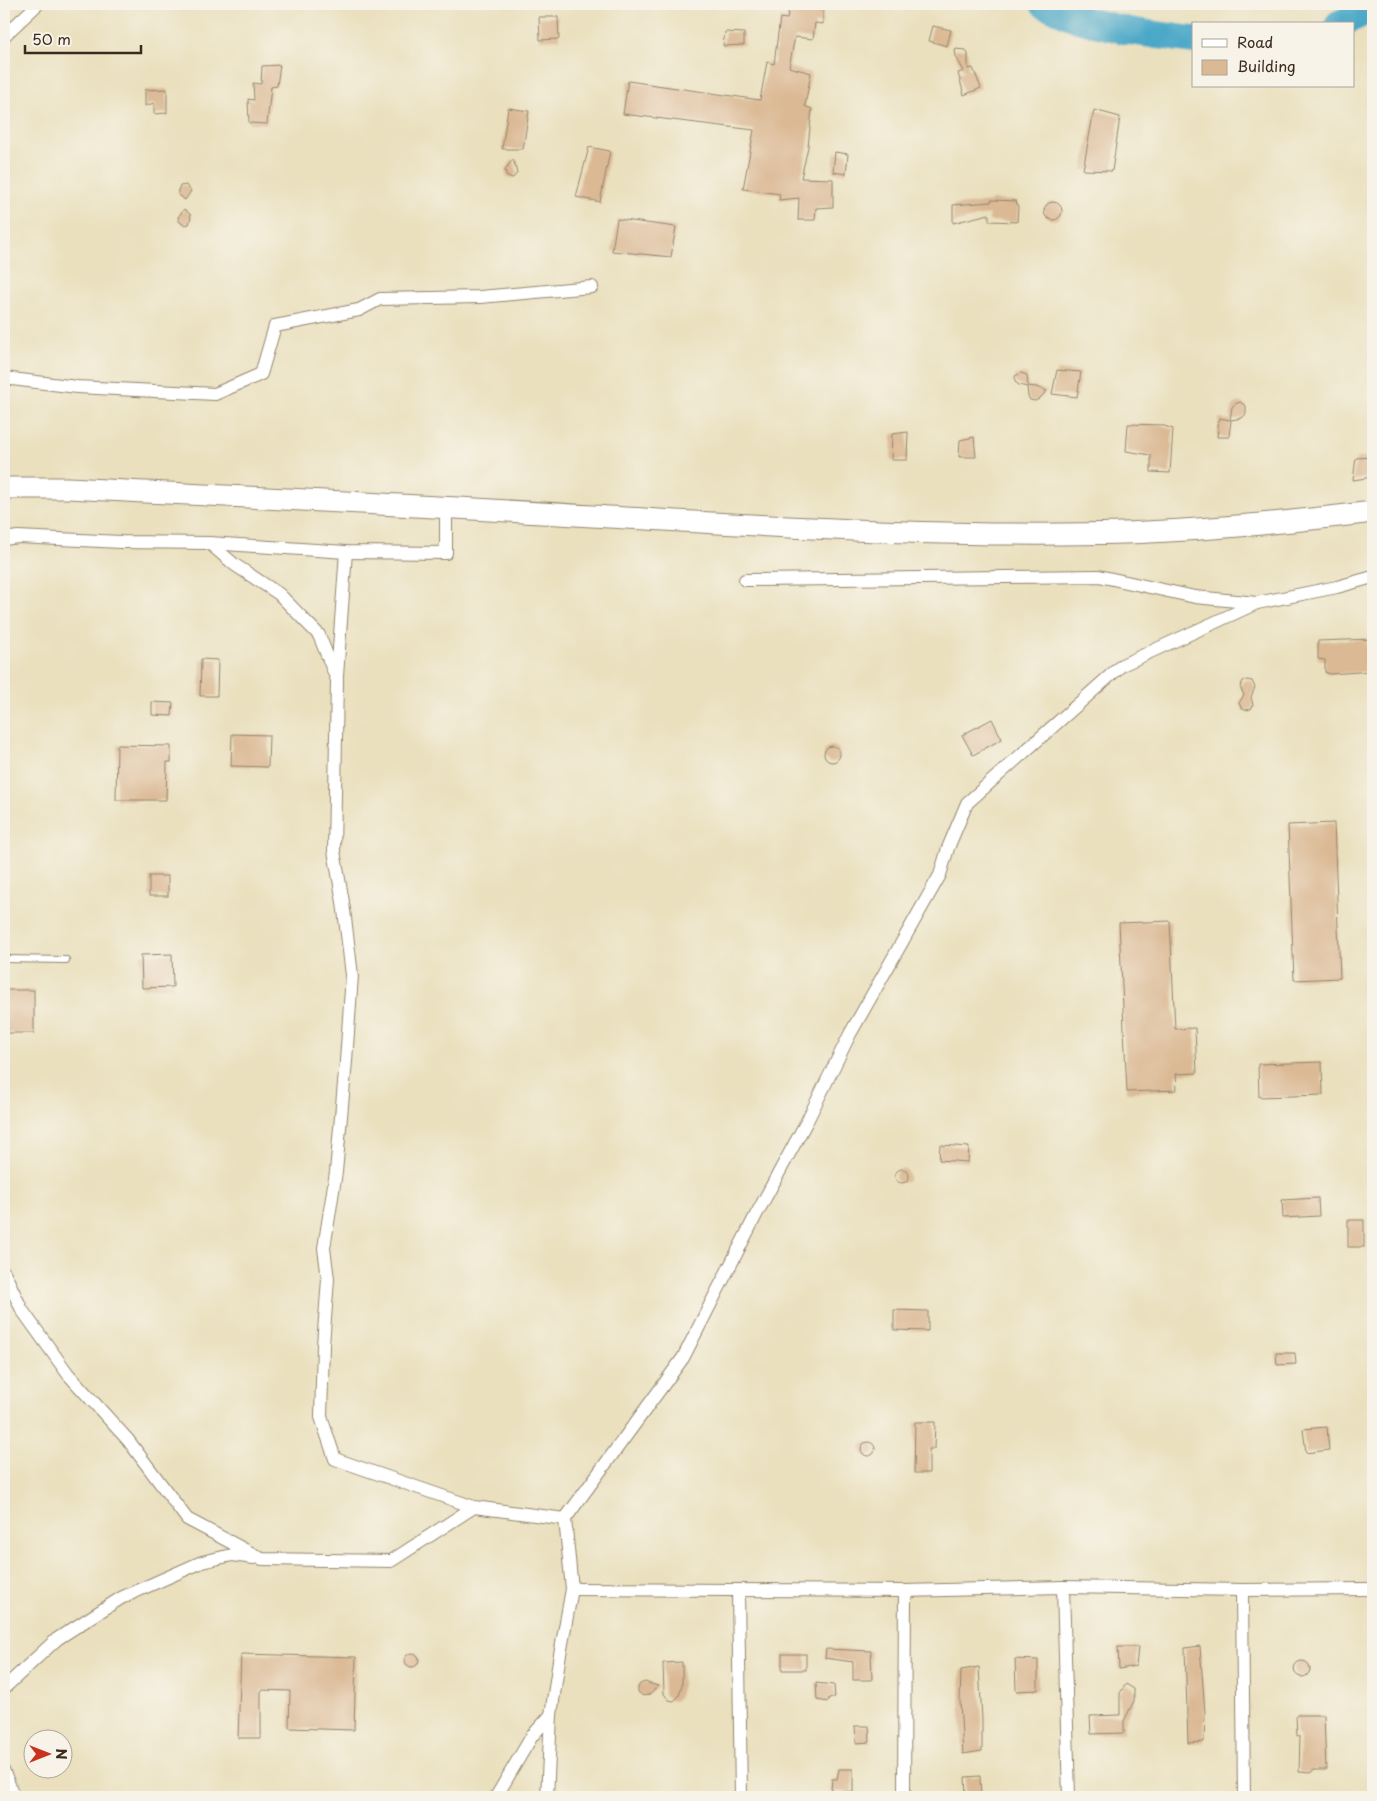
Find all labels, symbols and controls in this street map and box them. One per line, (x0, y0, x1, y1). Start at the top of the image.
scale bar (25, 22, 141, 54)
legend (1192, 22, 1354, 88)
text: 50 m (32, 27, 71, 50)
text: Road (1237, 30, 1273, 53)
text: Building (1237, 54, 1296, 77)
north arrow (22, 1728, 72, 1778)
text: N (51, 1748, 72, 1760)

